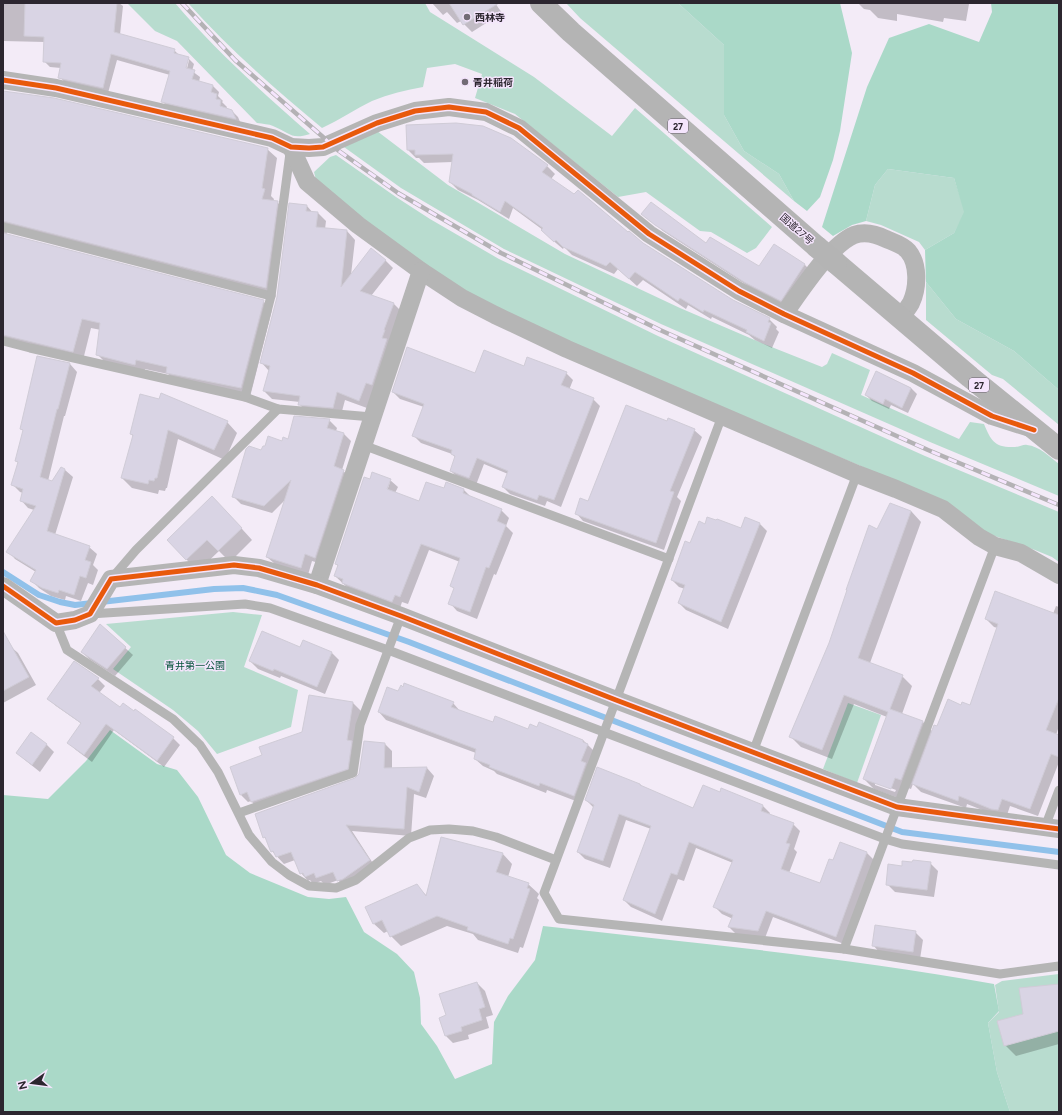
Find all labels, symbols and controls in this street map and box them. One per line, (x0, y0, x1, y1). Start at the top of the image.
place label: 西林寺 (475, 11, 505, 24)
marker: 西林寺 (462, 12, 472, 22)
place label: 青井稲荷 (473, 76, 513, 89)
marker: 青井稲荷 (460, 77, 470, 87)
road number: 27 (668, 119, 688, 133)
street label: 国道27号 (777, 211, 817, 247)
road number: 27 (969, 378, 989, 392)
park label: 青井第一公園 (165, 659, 225, 672)
north arrow (12, 1063, 52, 1103)
text: N (15, 1080, 30, 1091)

